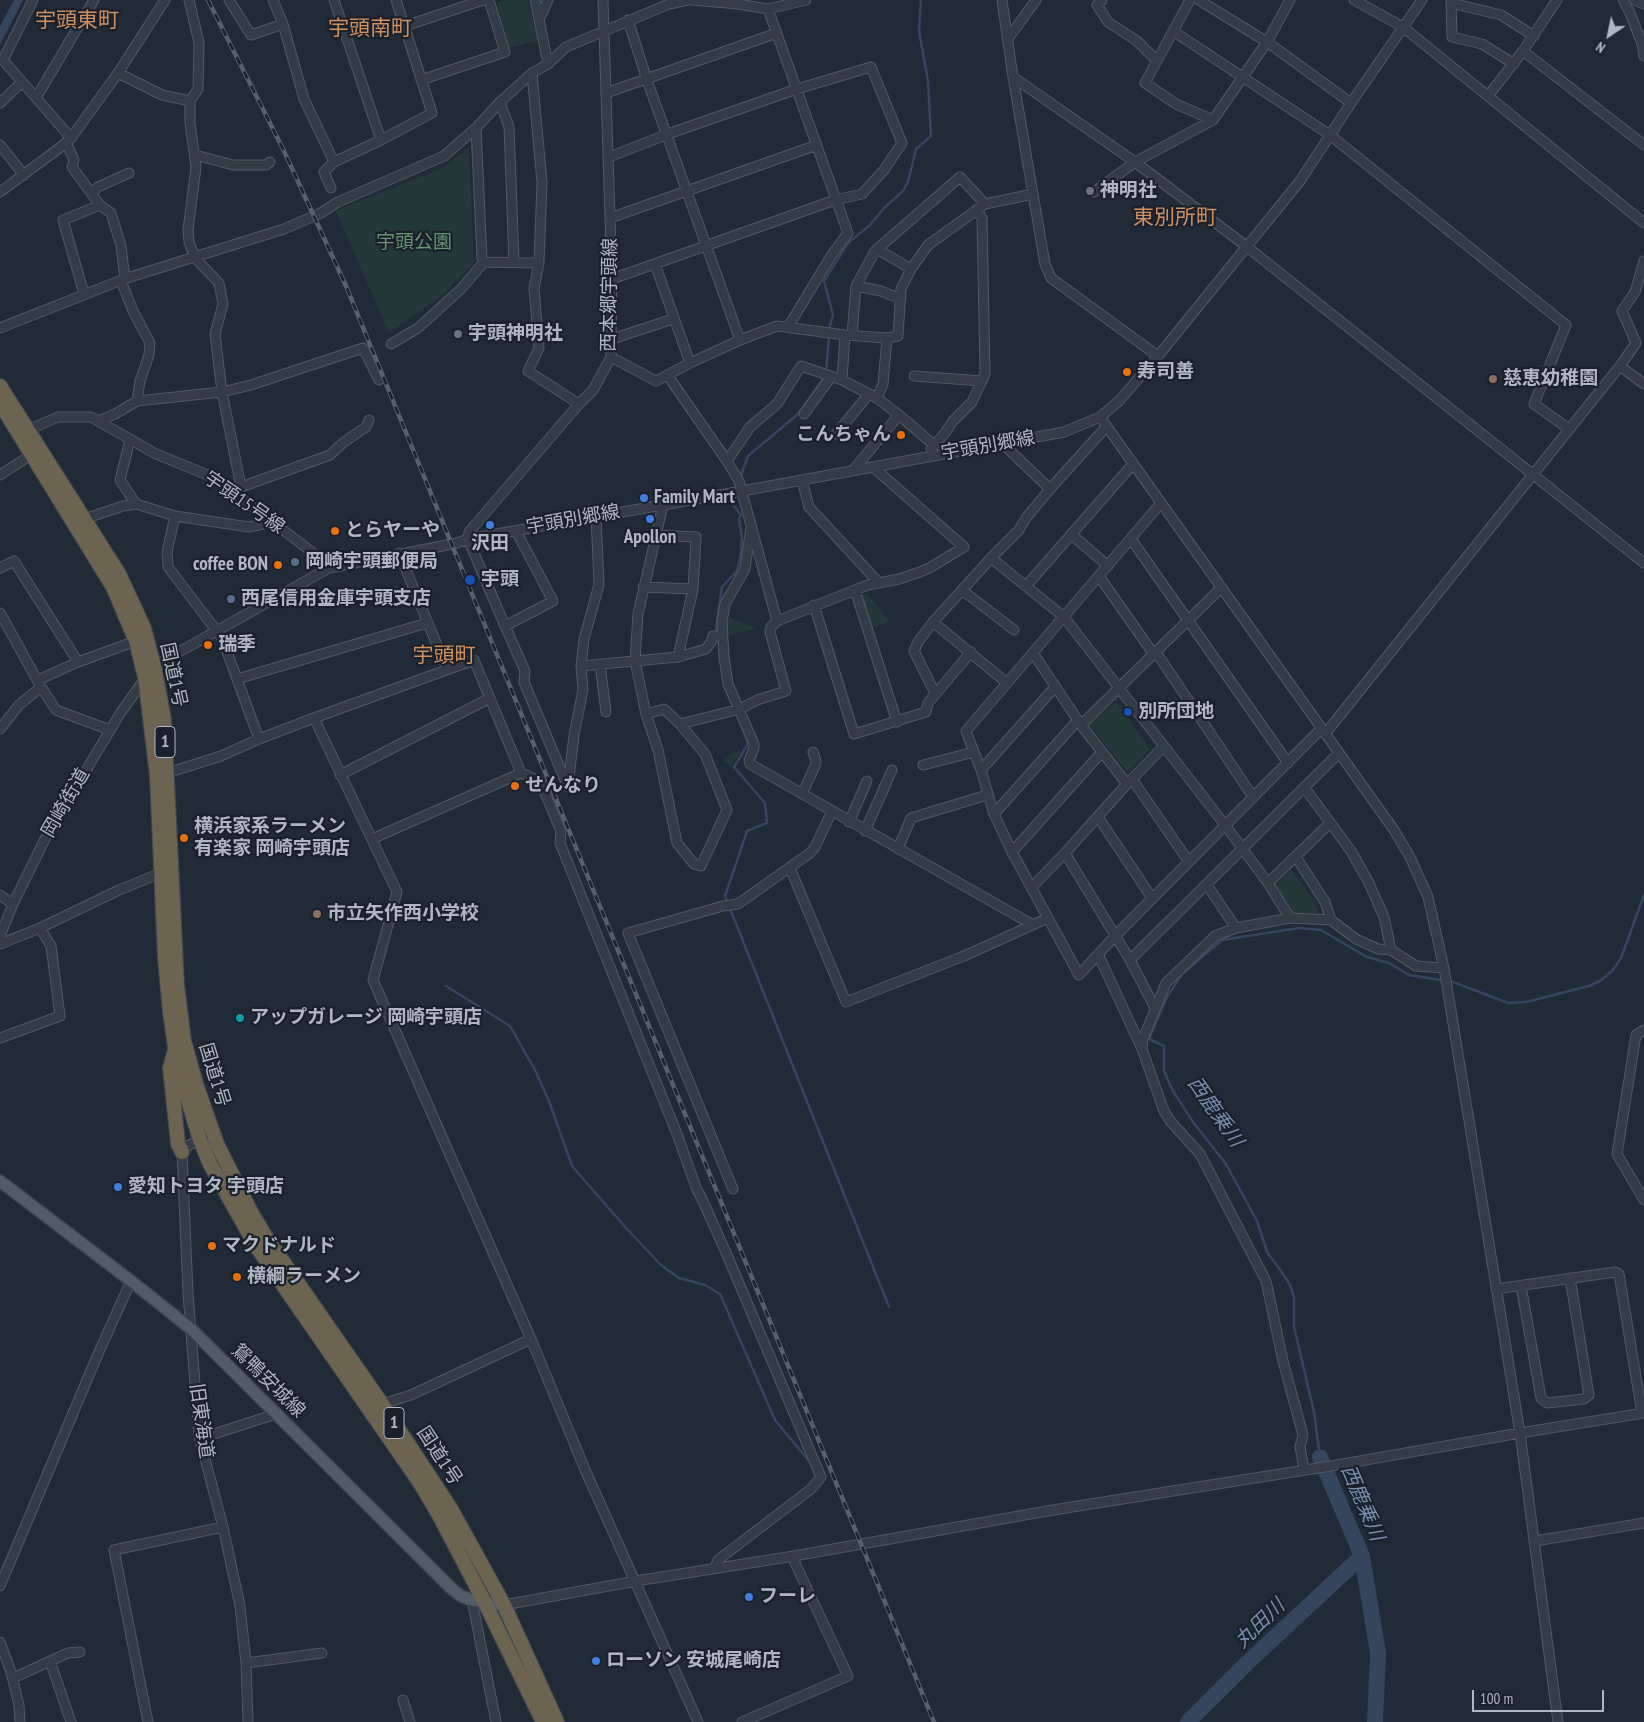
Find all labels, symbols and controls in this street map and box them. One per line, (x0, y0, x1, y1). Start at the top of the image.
district label: 宇頭東町 (35, 8, 119, 34)
north arrow (1584, 10, 1634, 60)
district label: 宇頭南町 (328, 16, 412, 42)
text: N (1592, 38, 1609, 57)
place label: 神明社 (1100, 180, 1157, 202)
marker: 神明社 (1084, 185, 1096, 197)
district label: 東別所町 (1133, 205, 1217, 231)
park label: 宇頭公園 (376, 232, 452, 254)
street label: 西本郷宇頭線 (598, 238, 622, 352)
place label: 宇頭神明社 (468, 323, 563, 345)
marker: 宇頭神明社 (452, 328, 464, 340)
place label: 寿司善 (1137, 361, 1194, 383)
marker: 寿司善 (1121, 366, 1133, 378)
place label: 慈恵幼稚園 (1503, 368, 1598, 390)
marker: 慈恵幼稚園 (1487, 373, 1499, 385)
place label: こんちゃん (796, 424, 891, 446)
street label: 宇頭別郷線 (939, 427, 1037, 465)
marker: こんちゃん (895, 429, 907, 441)
street label: 宇頭15号線 (199, 467, 289, 539)
place label: Family Mart (654, 487, 735, 509)
marker: Family Mart (638, 492, 650, 504)
street label: 宇頭別郷線 (524, 501, 622, 539)
marker: Apollon (644, 513, 656, 525)
marker: 沢田 (484, 519, 496, 531)
place label: とらヤーや (345, 520, 440, 542)
marker: とらヤーや (329, 525, 341, 537)
place label: Apollon (624, 527, 676, 549)
place label: 沢田 (471, 533, 509, 555)
place label: 岡崎宇頭郵便局 (305, 551, 438, 573)
place label: coffee BON (193, 554, 268, 576)
marker: 岡崎宇頭郵便局 (289, 556, 301, 568)
marker: coffee BON (272, 559, 284, 571)
place label: 宇頭 (481, 569, 519, 591)
marker: 宇頭 (463, 573, 477, 587)
place label: 西尾信用金庫宇頭支店 (241, 588, 431, 610)
marker: 西尾信用金庫宇頭支店 (225, 593, 237, 605)
place label: 瑞季 (218, 634, 256, 656)
marker: 瑞季 (202, 639, 214, 651)
street label: 国道1号 (155, 641, 191, 709)
district label: 宇頭町 (413, 643, 475, 669)
place label: 別所団地 (1138, 701, 1214, 723)
marker: 別所団地 (1122, 706, 1134, 718)
road number: 1 (155, 726, 175, 758)
street label: 岡崎街道 (37, 764, 95, 842)
place label: せんなり (525, 775, 601, 797)
marker: せんなり (509, 780, 521, 792)
place label: 横浜家系ラーメン 有楽家 岡崎宇頭店 (194, 816, 350, 860)
marker: 横浜家系ラーメン 有楽家 岡崎宇頭店 (178, 832, 190, 844)
place label: 市立矢作西小学校 (327, 903, 479, 925)
marker: 市立矢作西小学校 (311, 908, 323, 920)
place label: アップガレージ 岡崎宇頭店 (250, 1007, 482, 1029)
marker: アップガレージ 岡崎宇頭店 (234, 1012, 246, 1024)
street label: 国道1号 (194, 1040, 234, 1110)
water label: 西鹿乗川 (1182, 1072, 1248, 1152)
place label: 愛知トヨタ 宇頭店 (128, 1176, 284, 1198)
marker: 愛知トヨタ 宇頭店 (112, 1181, 124, 1193)
place label: マクドナルド (222, 1235, 336, 1257)
marker: マクドナルド (206, 1240, 218, 1252)
place label: 横綱ラーメン (247, 1266, 361, 1288)
marker: 横綱ラーメン (231, 1271, 243, 1283)
street label: 鴛鴨安城線 (226, 1339, 310, 1423)
street label: 旧東海道 (184, 1382, 218, 1460)
road number: 1 (384, 1408, 404, 1439)
street label: 国道1号 (412, 1422, 466, 1490)
water label: 西鹿乗川 (1335, 1461, 1389, 1545)
place label: フーレ (759, 1586, 816, 1608)
marker: フーレ (743, 1591, 755, 1603)
water label: 丸田川 (1230, 1595, 1290, 1653)
place label: ローソン 安城尾崎店 (606, 1650, 781, 1672)
marker: ローソン 安城尾崎店 (590, 1655, 602, 1667)
scale bar (1474, 1680, 1606, 1712)
text: 100 m (1480, 1689, 1513, 1708)

